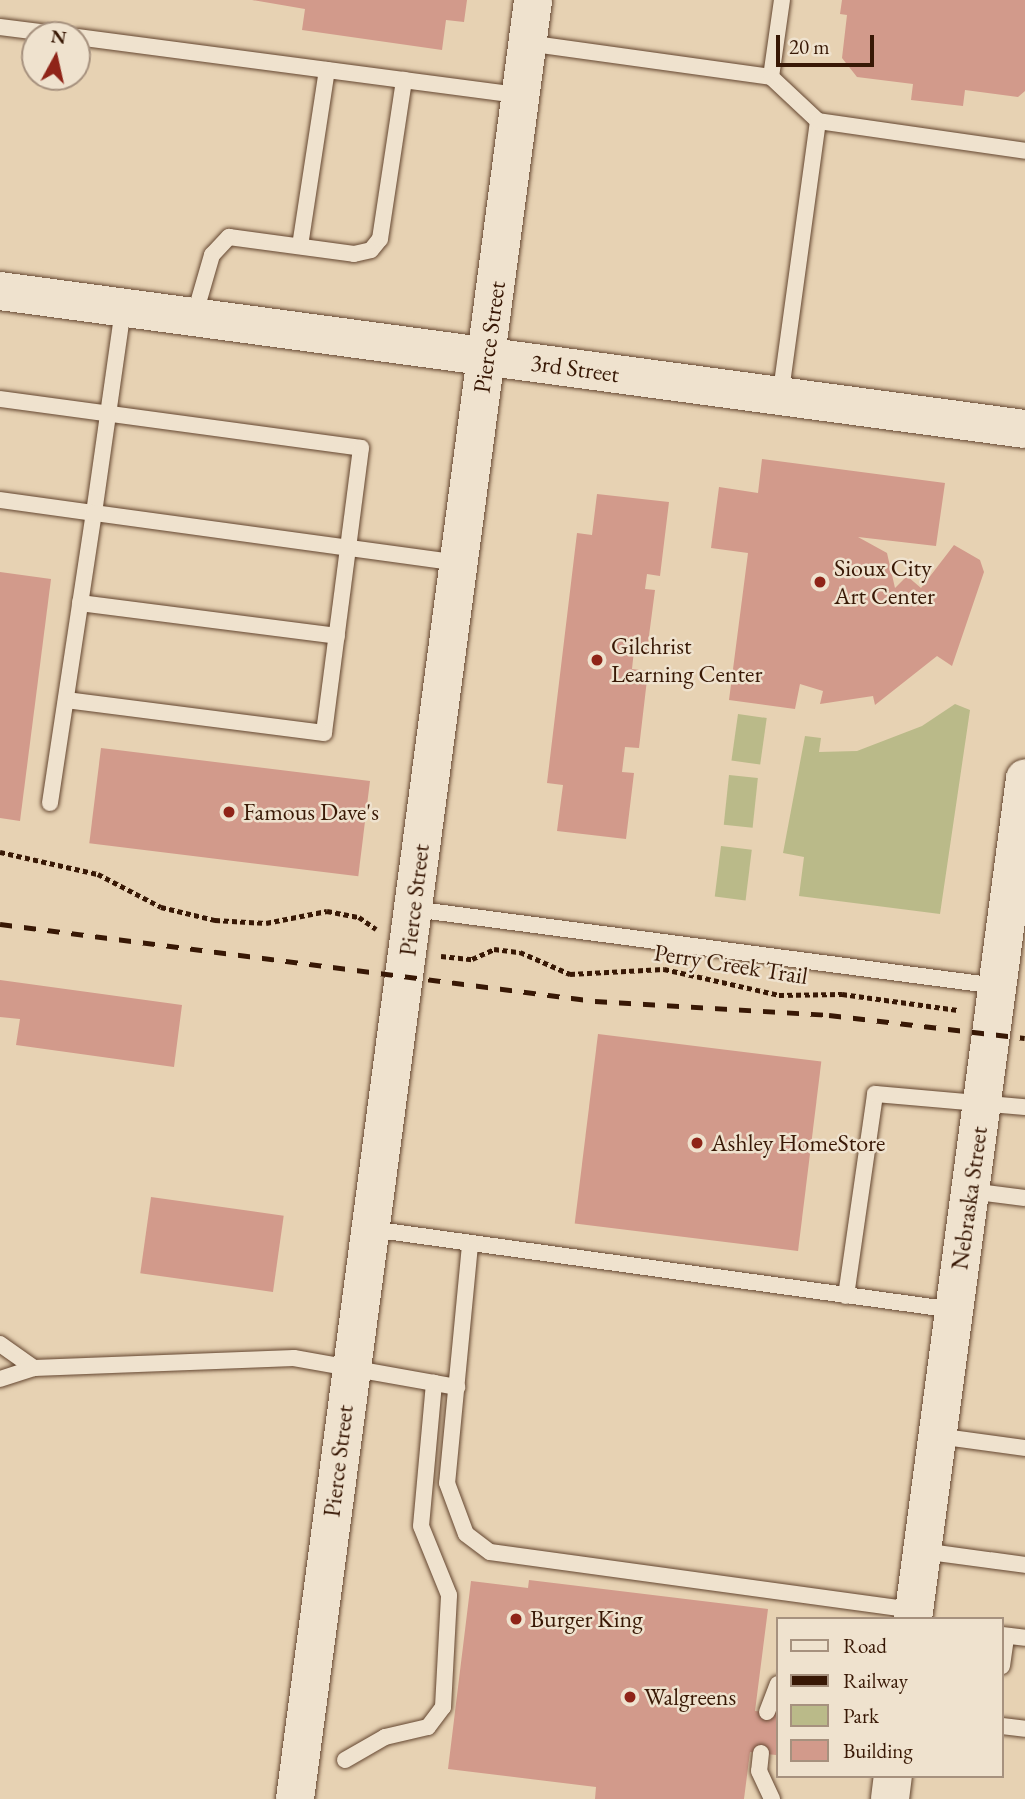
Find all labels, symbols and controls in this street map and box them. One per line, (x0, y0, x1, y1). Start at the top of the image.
north arrow (21, 21, 91, 91)
scale bar (780, 21, 878, 65)
text: N (49, 23, 68, 50)
text: 20 m (789, 33, 830, 60)
street label: Pierce Street (467, 279, 511, 395)
street label: 3rd Street (529, 348, 621, 388)
place label: Sioux City Art Center (834, 554, 935, 610)
marker: Sioux City Art Center (812, 574, 828, 590)
place label: Gilchrist Learning Center (611, 632, 762, 688)
marker: Gilchrist Learning Center (589, 652, 605, 668)
place label: Famous Dave's (243, 798, 379, 826)
marker: Famous Dave's (221, 804, 237, 820)
street label: Pierce Street (393, 842, 435, 958)
street label: Perry Creek Trail (652, 938, 810, 990)
street label: Nebraska Street (945, 1124, 993, 1272)
place label: Ashley HomeStore (711, 1129, 885, 1157)
marker: Ashley HomeStore (689, 1135, 705, 1151)
street label: Pierce Street (317, 1403, 359, 1519)
place label: Burger King (530, 1605, 643, 1633)
marker: Burger King (508, 1611, 524, 1627)
legend (776, 1617, 1004, 1778)
text: Road (843, 1632, 887, 1659)
text: Railway (843, 1667, 908, 1694)
place label: Walgreens (644, 1683, 736, 1711)
marker: Walgreens (622, 1689, 638, 1705)
text: Park (843, 1702, 879, 1729)
text: Building (843, 1737, 913, 1764)

